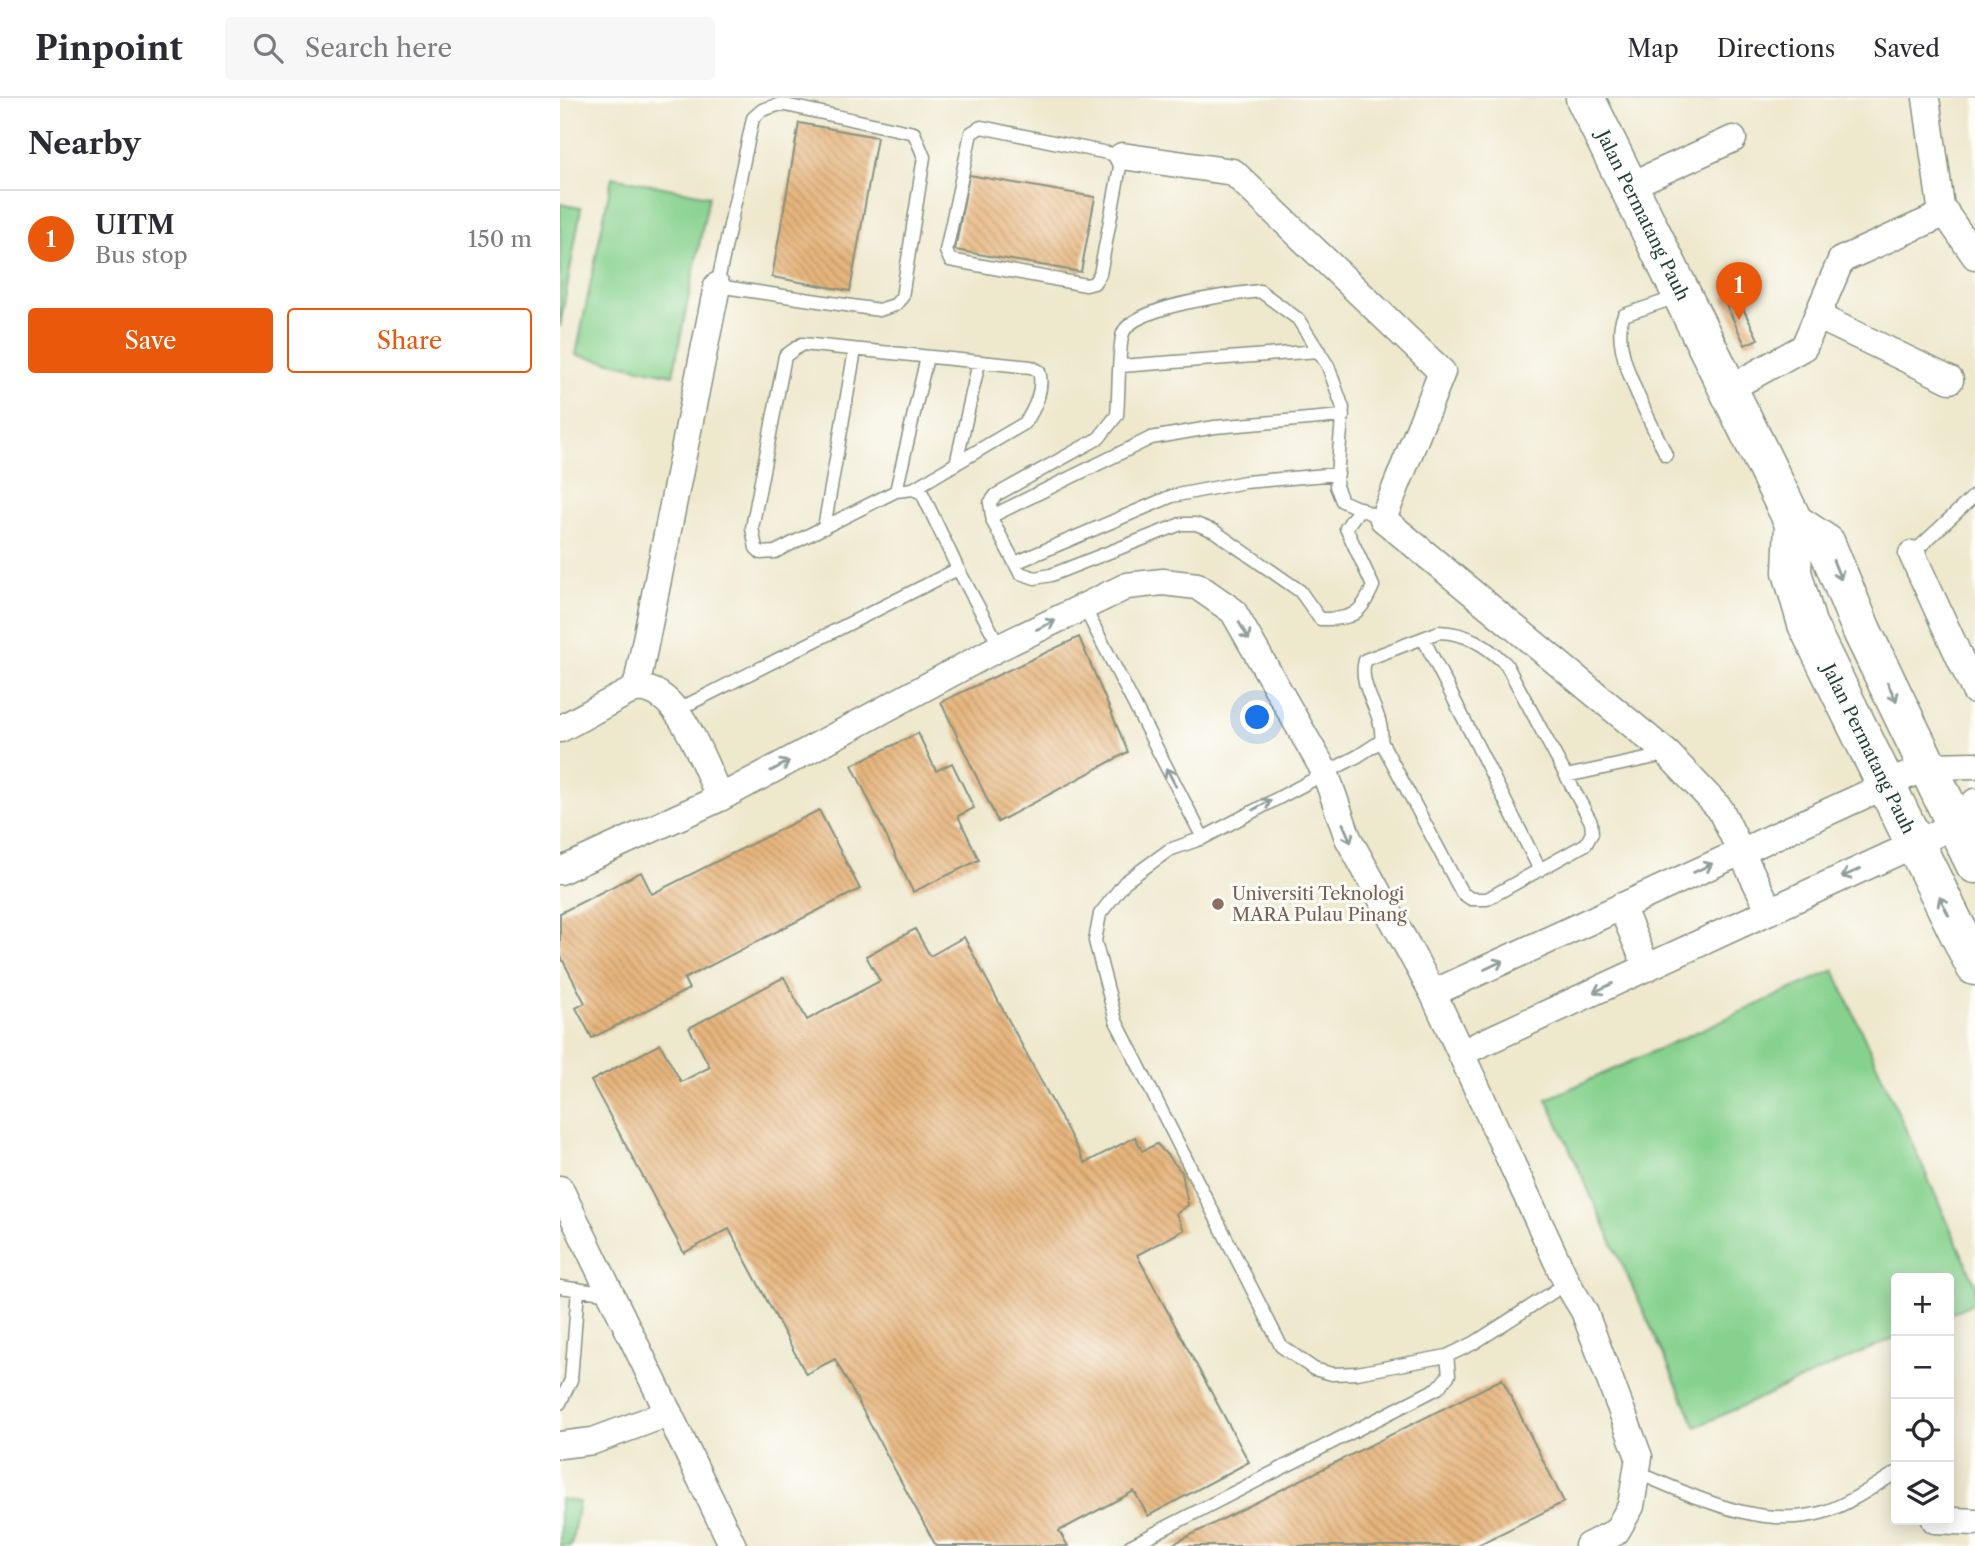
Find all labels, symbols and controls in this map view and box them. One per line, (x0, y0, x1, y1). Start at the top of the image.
search box (225, 17, 715, 80)
text: Pinpoint (35, 28, 183, 69)
icon: search (249, 29, 287, 67)
text: Search here (305, 32, 452, 64)
text: Map (1627, 34, 1679, 63)
text: Directions (1717, 34, 1835, 63)
text: Saved (1873, 34, 1940, 63)
street label: Jalan Permatang Pauh (1590, 124, 1694, 304)
text: Nearby (28, 125, 141, 162)
text: UITM (95, 209, 175, 241)
text: 1 (46, 225, 56, 253)
text: 150 m (468, 225, 532, 253)
text: Bus stop (95, 241, 188, 269)
pin: 1 (1716, 262, 1762, 320)
button: Save (28, 308, 273, 373)
button: Share (287, 308, 532, 373)
one-way arrow (1831, 558, 1844, 580)
one-way arrow (1035, 618, 1056, 631)
one-way arrow (1238, 620, 1251, 641)
street label: Jalan Permatang Pauh (1816, 658, 1919, 838)
one-way arrow (1886, 681, 1899, 702)
your location (1240, 700, 1274, 734)
one-way arrow (769, 759, 789, 773)
one-way arrow (1164, 767, 1178, 788)
one-way arrow (1252, 798, 1272, 812)
one-way arrow (1341, 822, 1354, 843)
one-way arrow (1692, 861, 1713, 875)
one-way arrow (1841, 867, 1862, 880)
place label: Universiti Teknologi MARA Pulau Pinang (1232, 883, 1407, 926)
marker: Universiti Teknologi MARA Pulau Pinang (1210, 896, 1226, 912)
one-way arrow (1937, 896, 1951, 916)
one-way arrow (1483, 958, 1505, 971)
one-way arrow (1593, 982, 1614, 995)
map controls (1891, 1273, 1954, 1525)
button: + (1891, 1273, 1954, 1336)
button: − (1891, 1336, 1954, 1399)
button: locate (1891, 1399, 1954, 1462)
button: layers (1891, 1462, 1954, 1525)

